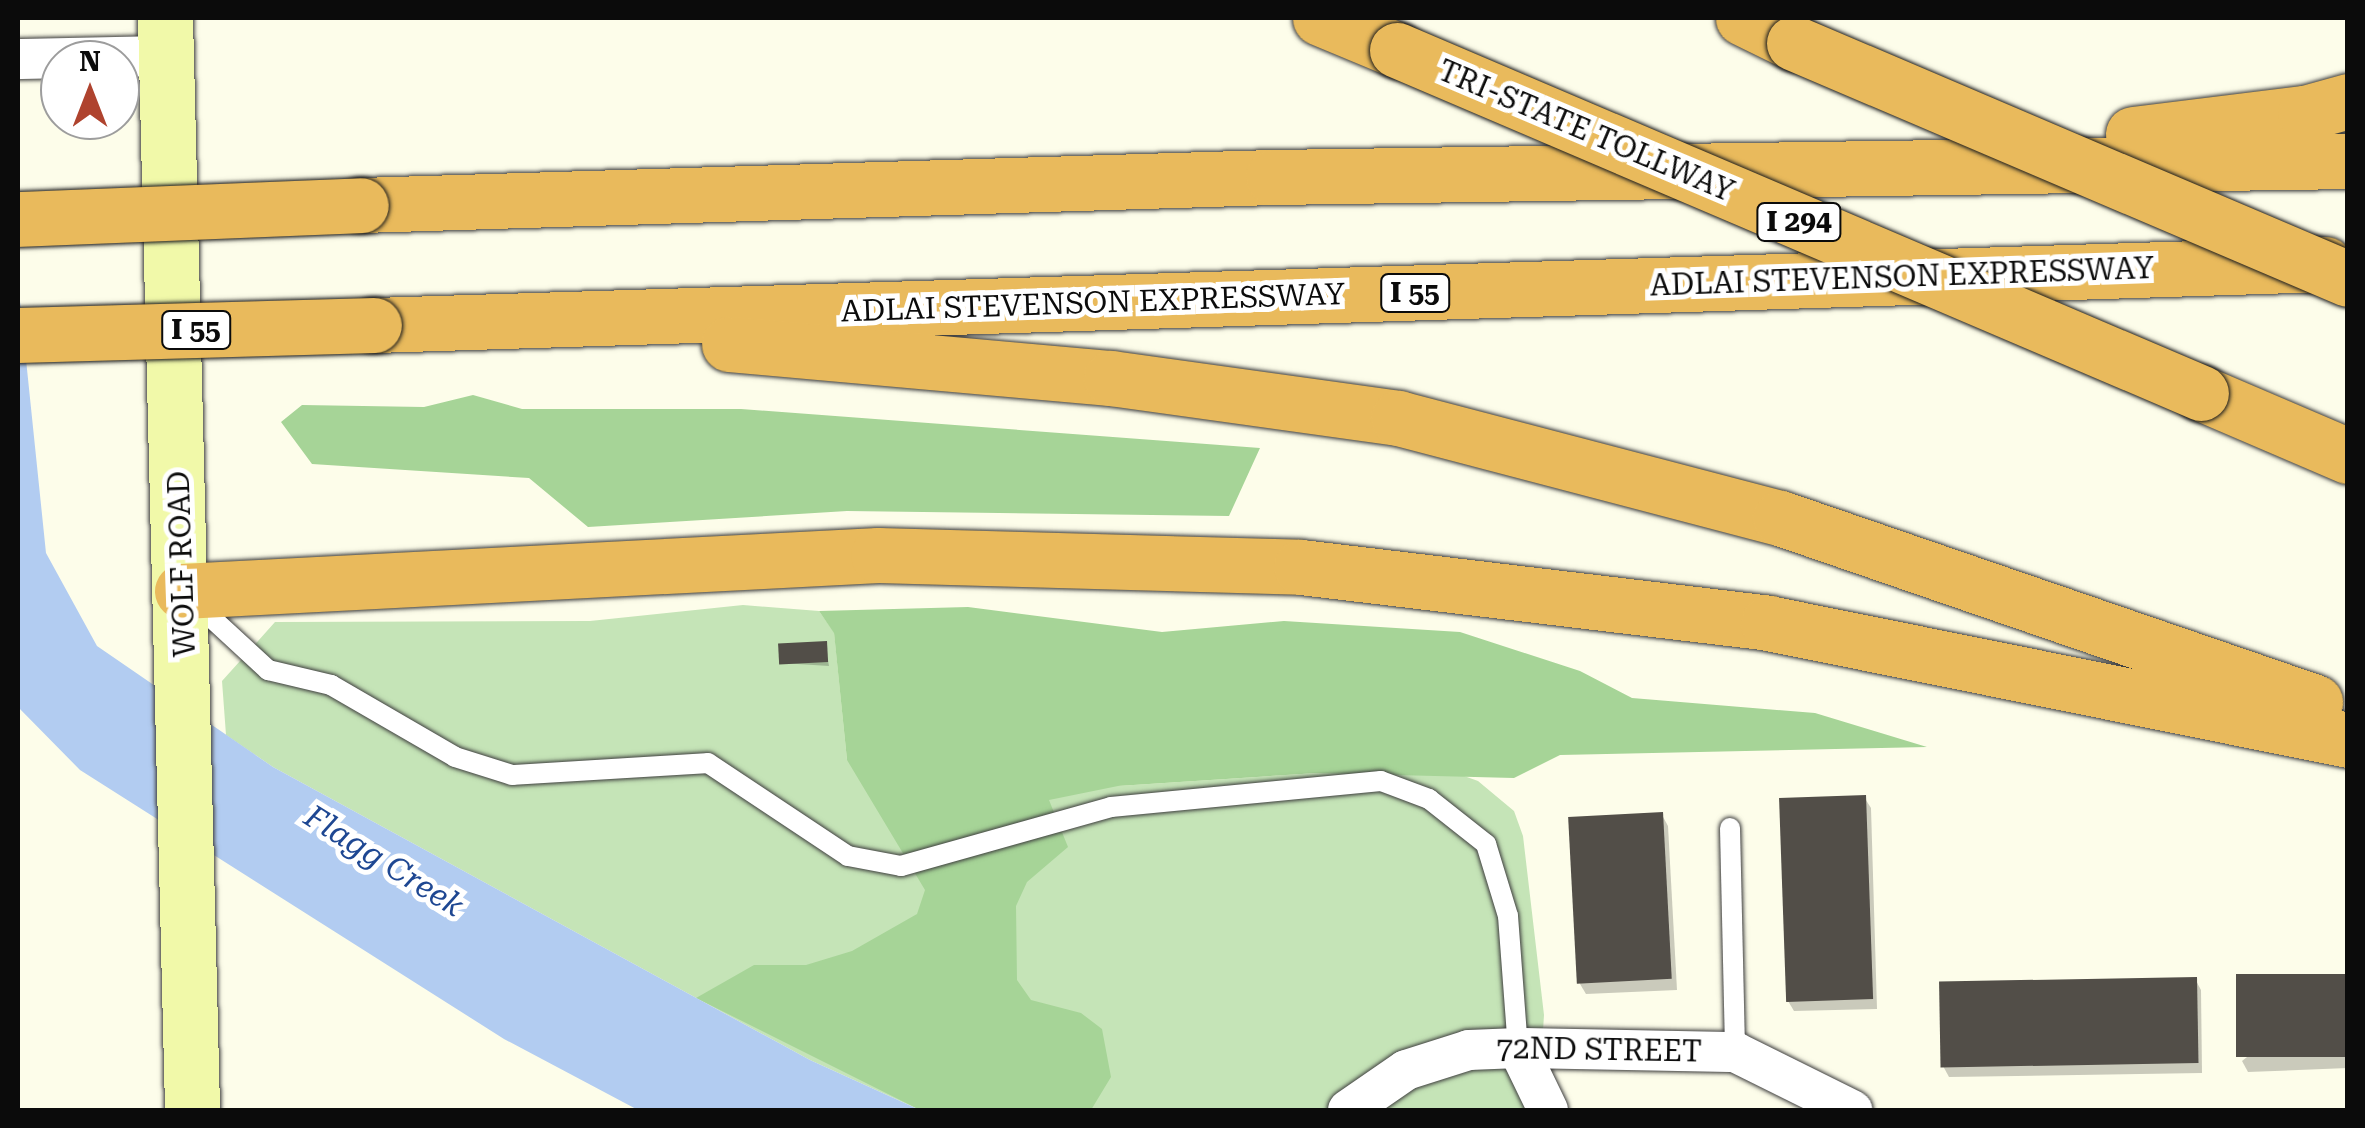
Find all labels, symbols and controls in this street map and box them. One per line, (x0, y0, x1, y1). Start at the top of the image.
north arrow (40, 40, 140, 140)
text: N (79, 45, 101, 78)
street label: TRI-STATE TOLLWAY (1433, 52, 1739, 210)
road number: I 294 (1754, 199, 1844, 245)
street label: ADLAI STEVENSON EXPRESSWAY (1649, 250, 2155, 304)
road number: I 55 (1380, 270, 1450, 316)
street label: ADLAI STEVENSON EXPRESSWAY (840, 276, 1346, 330)
road number: I 55 (161, 307, 231, 353)
street label: WOLF ROAD (161, 470, 203, 658)
water label: Flagg Creek (297, 797, 471, 925)
street label: 72ND STREET (1496, 1030, 1702, 1070)

